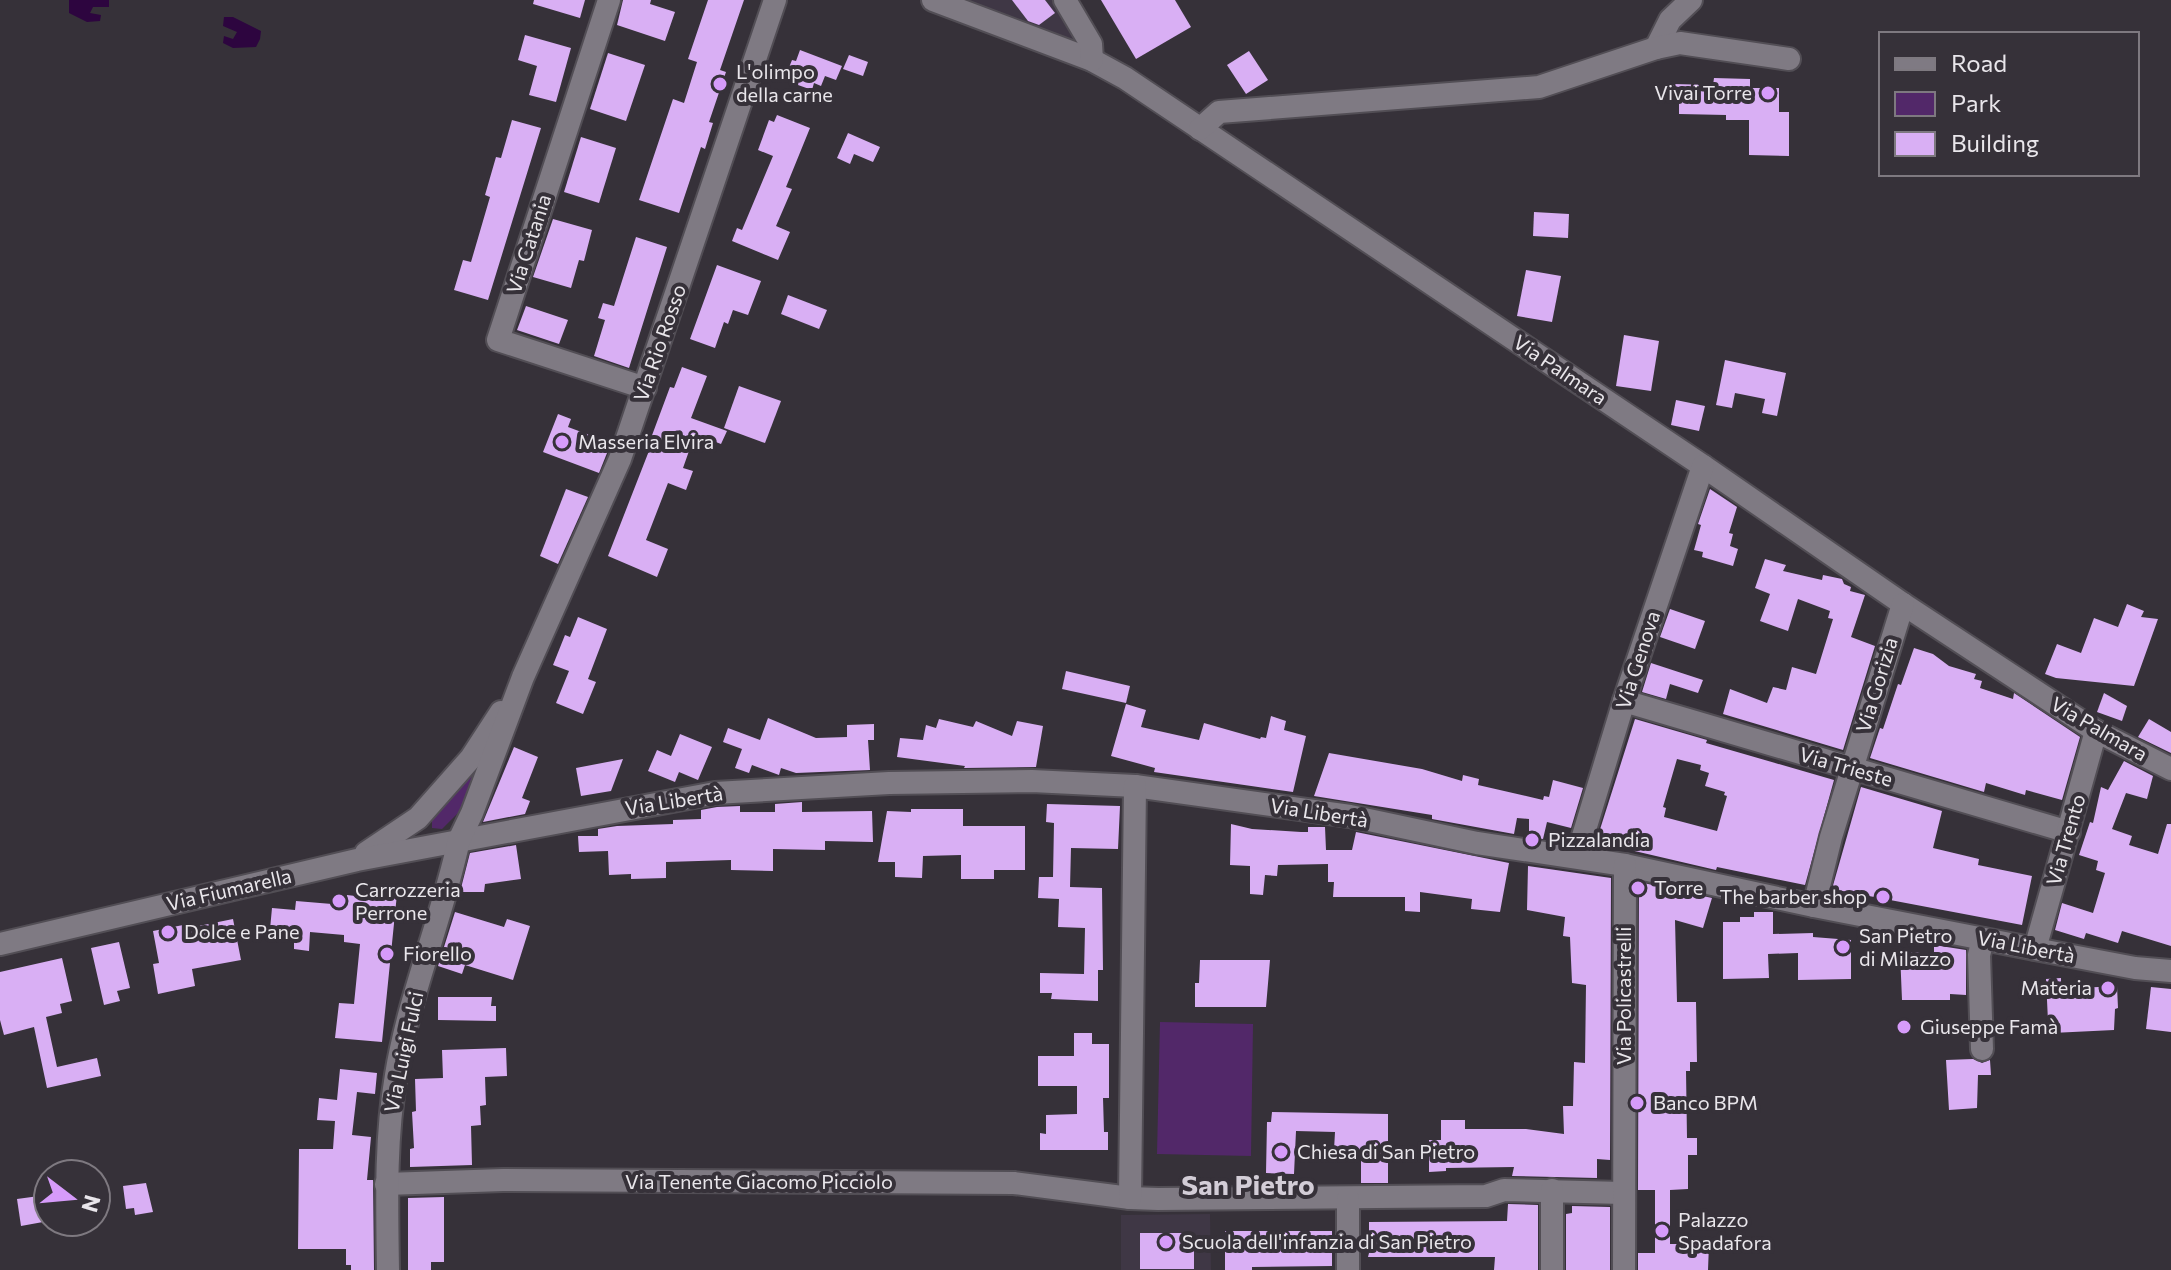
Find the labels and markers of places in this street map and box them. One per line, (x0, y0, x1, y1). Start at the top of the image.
place label: L'olimpo della carne (736, 59, 833, 106)
marker: L'olimpo della carne (711, 75, 729, 93)
place label: Vivai Torre (1654, 80, 1752, 104)
marker: Vivai Torre (1759, 84, 1777, 102)
place label: Masseria Elvira (578, 429, 714, 453)
marker: Masseria Elvira (553, 433, 571, 451)
place label: Pizzalandia (1548, 827, 1650, 851)
marker: Pizzalandia (1523, 831, 1541, 849)
place label: Torre (1654, 875, 1703, 899)
place label: Carrozzeria Perrone (355, 877, 461, 924)
marker: Torre (1629, 879, 1647, 897)
place label: The barber shop (1720, 884, 1867, 908)
marker: The barber shop (1874, 888, 1892, 906)
marker: Carrozzeria Perrone (330, 892, 348, 910)
place label: Dolce e Pane (184, 919, 299, 943)
marker: Dolce e Pane (159, 923, 177, 941)
place label: San Pietro di Milazzo (1859, 923, 1952, 970)
marker: San Pietro di Milazzo (1834, 938, 1852, 956)
place label: Fiorello (403, 941, 472, 965)
marker: Fiorello (378, 945, 396, 963)
place label: Materia (2020, 975, 2092, 999)
marker: Materia (2099, 979, 2117, 997)
place label: Giuseppe Famà (1920, 1014, 2058, 1038)
marker: Giuseppe Famà (1895, 1018, 1913, 1036)
place label: Banco BPM (1653, 1090, 1758, 1114)
marker: Banco BPM (1628, 1094, 1646, 1112)
place label: Chiesa di San Pietro (1297, 1139, 1475, 1163)
marker: Chiesa di San Pietro (1272, 1143, 1290, 1161)
place label: Palazzo Spadafora (1678, 1207, 1772, 1254)
marker: Palazzo Spadafora (1653, 1222, 1671, 1240)
place label: Scuola dell'infanzia di San Pietro (1182, 1229, 1472, 1253)
marker: Scuola dell'infanzia di San Pietro (1157, 1233, 1175, 1251)

